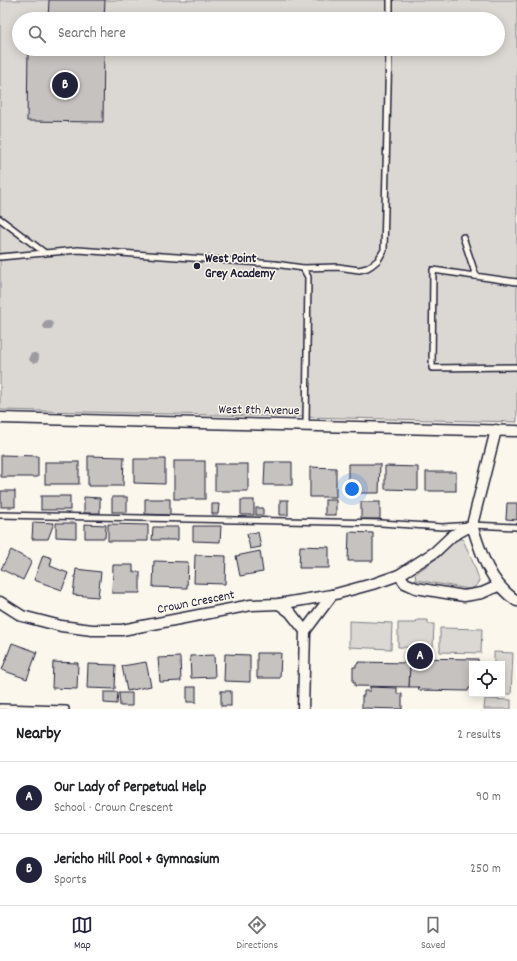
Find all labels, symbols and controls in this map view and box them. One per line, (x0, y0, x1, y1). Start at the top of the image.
search box (12, 12, 505, 56)
icon: search (26, 23, 48, 45)
text: Search here (58, 23, 126, 45)
pin: B (52, 70, 78, 100)
place label: West Point Grey Academy (205, 250, 276, 284)
marker: West Point Grey Academy (192, 261, 202, 271)
street label: West 8th Avenue (218, 401, 300, 421)
your location (342, 479, 362, 499)
street label: Crown Crescent (156, 586, 237, 620)
pin: A (407, 641, 433, 671)
map controls (469, 661, 505, 697)
button: locate (469, 661, 505, 697)
text: Nearby (16, 723, 60, 747)
text: 2 results (457, 726, 501, 745)
text: Our Lady of Perpetual Help (54, 777, 206, 799)
text: A (25, 788, 33, 807)
text: 90 m (476, 788, 501, 807)
text: School · Crown Crescent (54, 799, 173, 818)
text: Jericho Hill Pool + Gymnasium (54, 849, 219, 871)
text: B (26, 860, 32, 879)
text: 250 m (470, 860, 501, 879)
text: Sports (54, 871, 87, 890)
tab: Map (71, 914, 93, 954)
tab: Directions (236, 914, 278, 954)
tab: Saved (421, 914, 446, 954)

